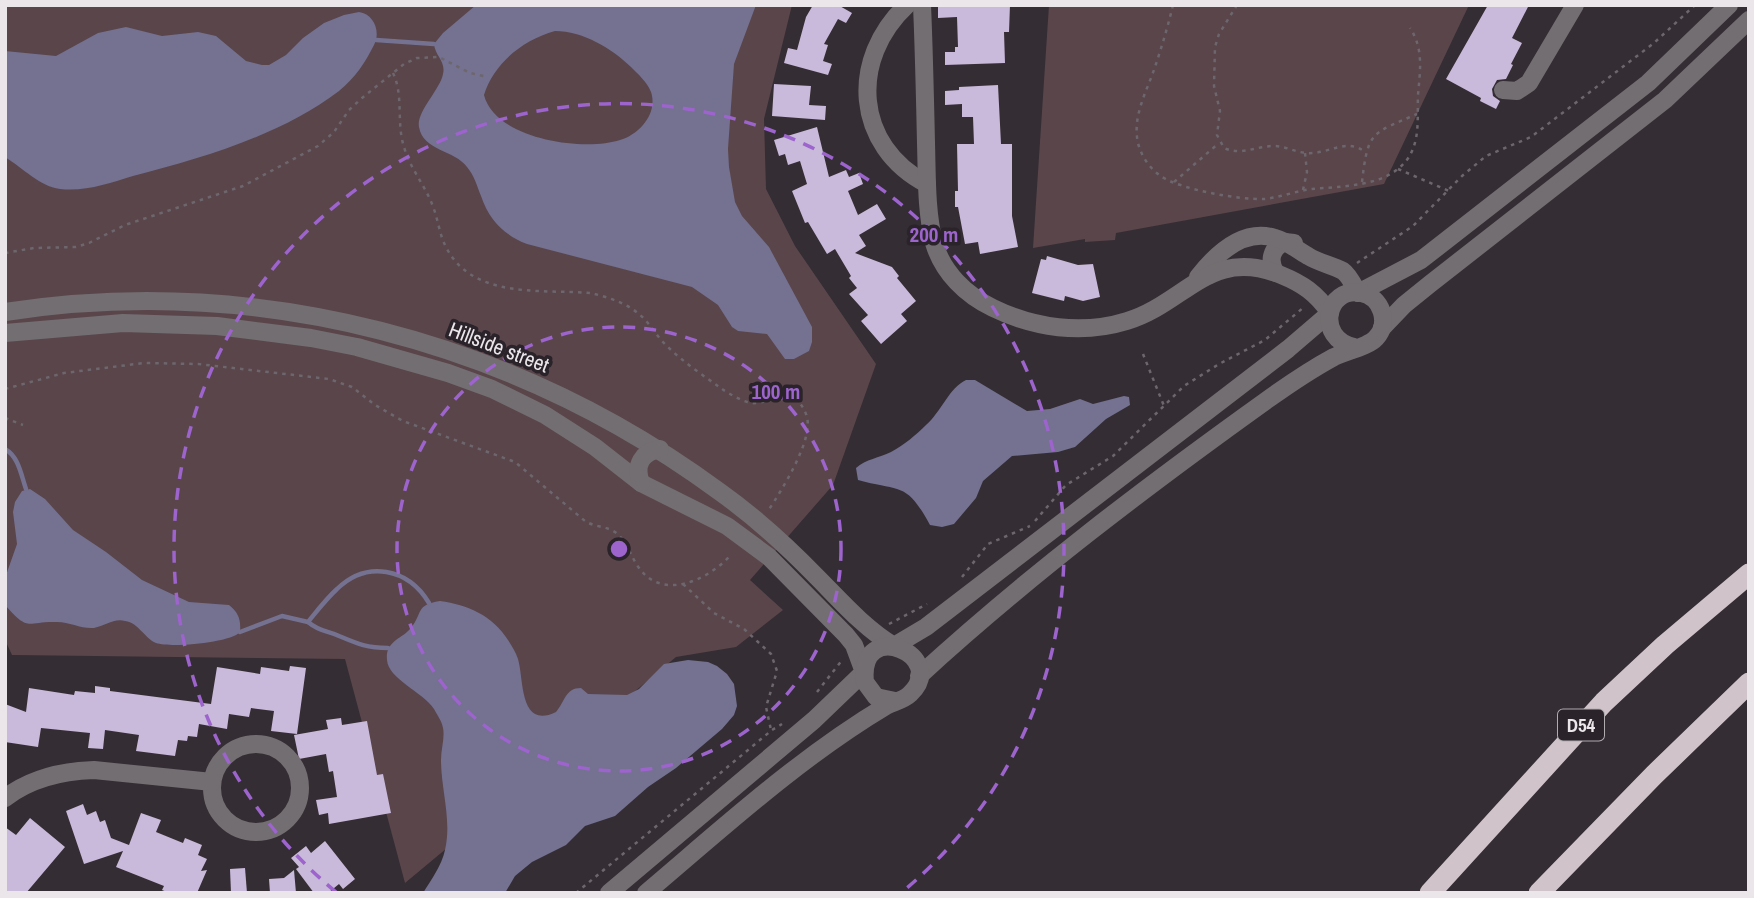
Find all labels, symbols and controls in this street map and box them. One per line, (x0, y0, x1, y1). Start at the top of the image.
text: 200 m (910, 220, 958, 249)
street label: Hillside street (445, 315, 554, 379)
text: 100 m (752, 377, 800, 406)
centre of rings (607, 537, 631, 561)
road number: D54 (1558, 710, 1604, 740)

